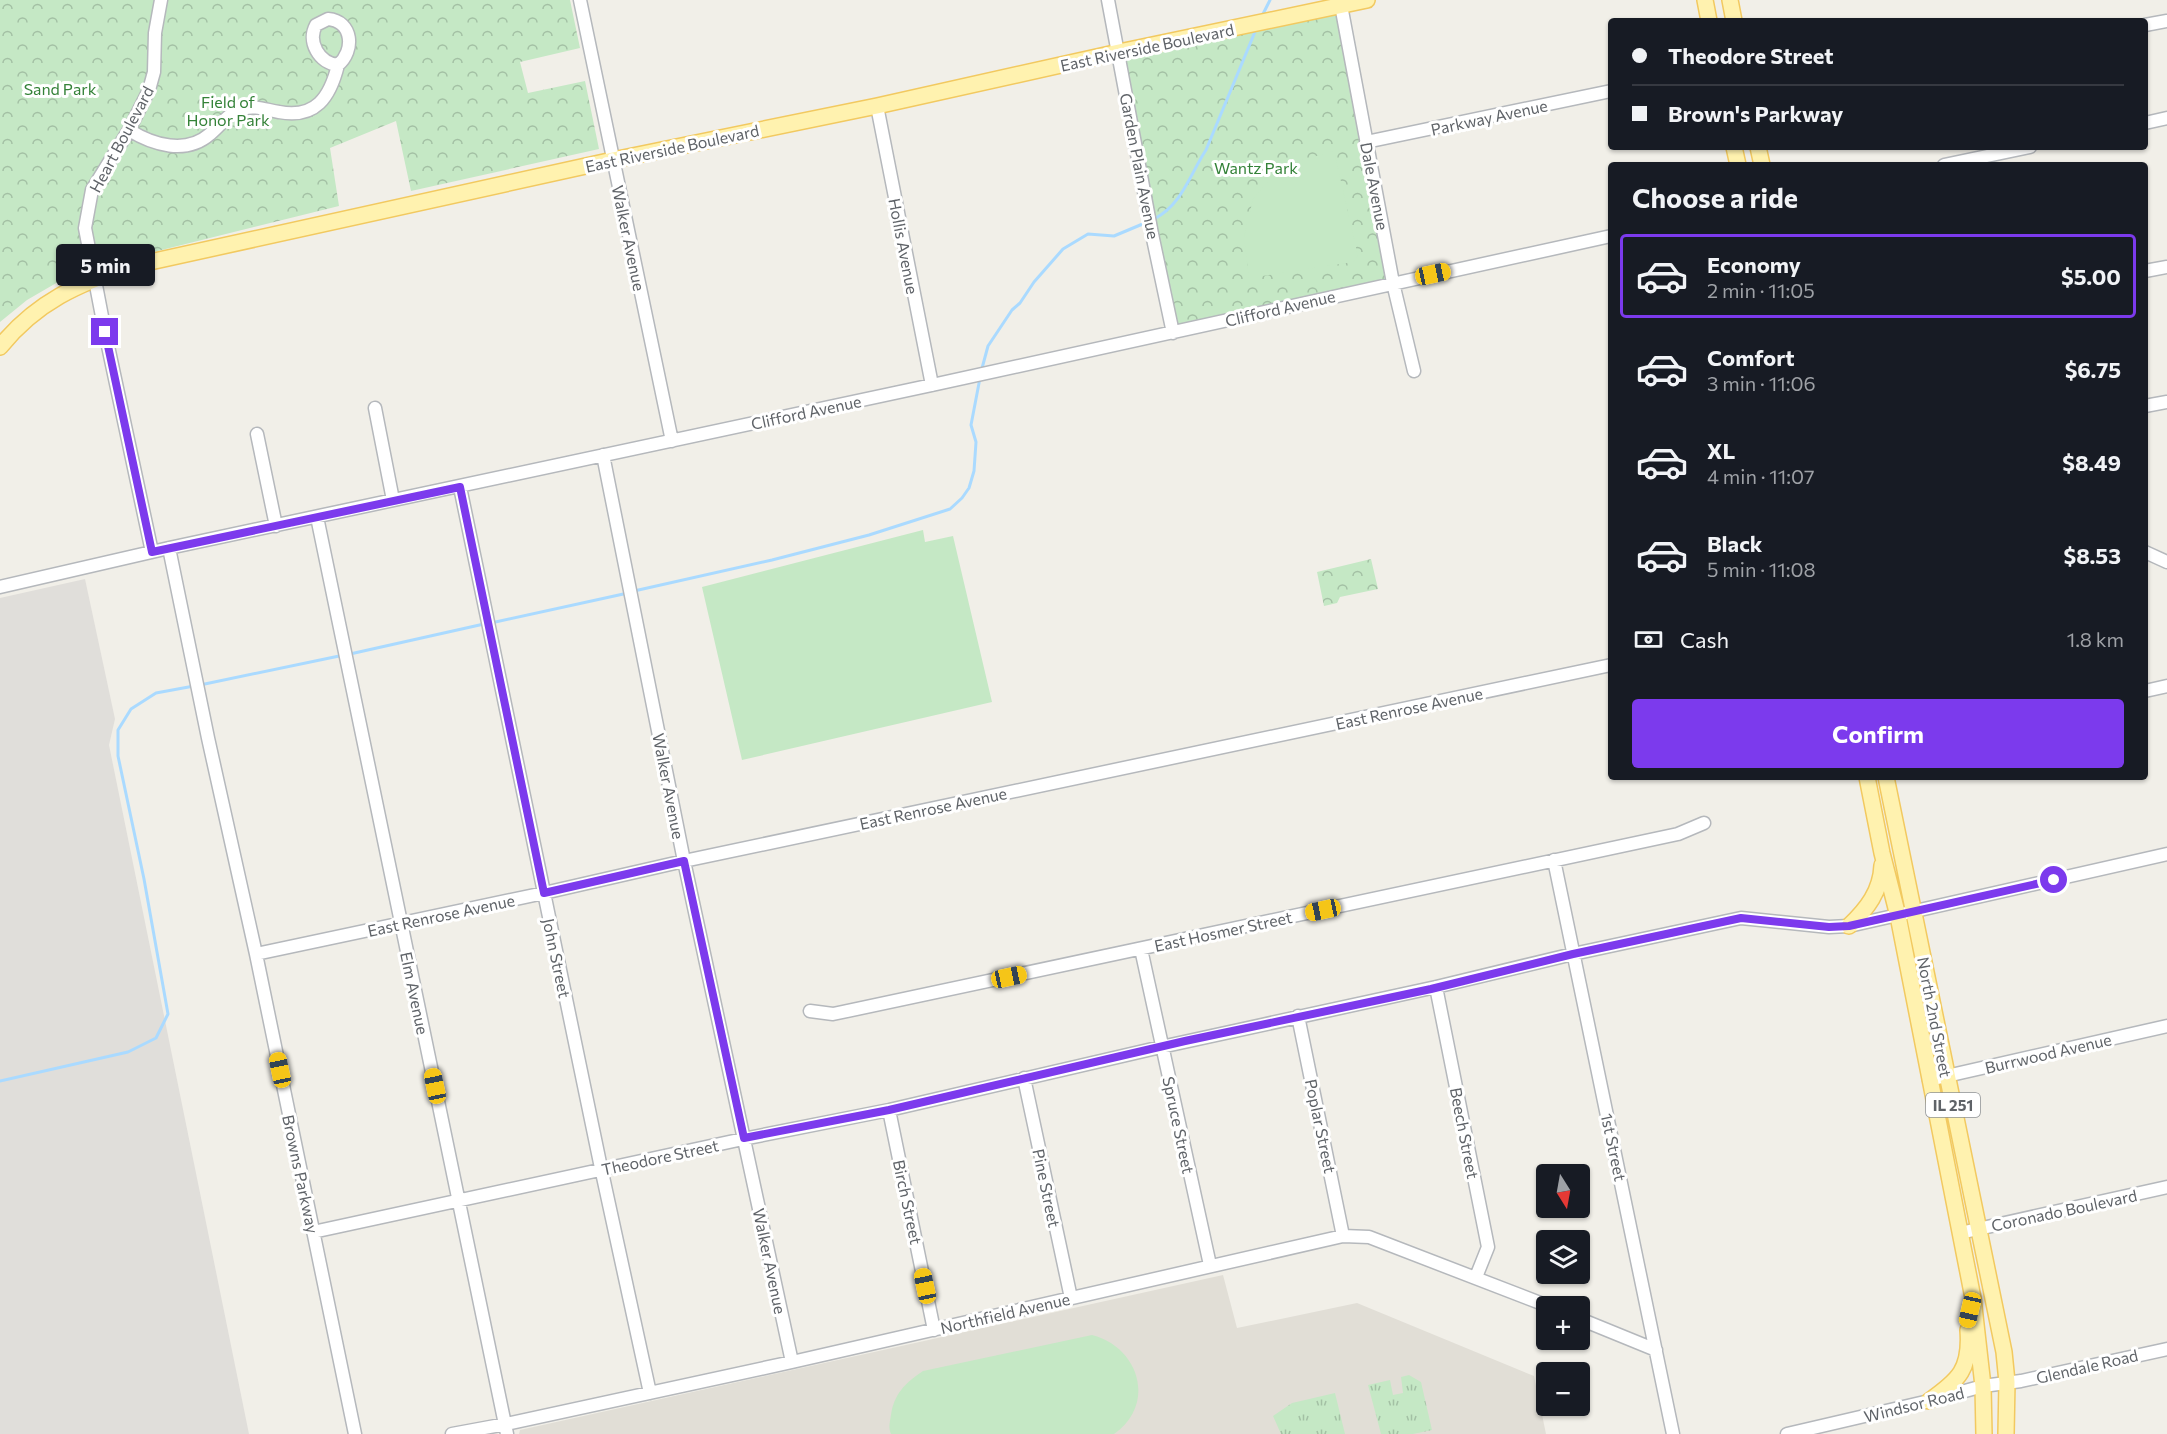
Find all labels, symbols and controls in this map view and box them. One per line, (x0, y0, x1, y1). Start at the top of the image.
street label: East Riverside Boulevard (1058, 19, 1236, 75)
text: Theodore Street (1668, 42, 1834, 69)
park label: Sand Park (24, 79, 97, 98)
street label: Heart Boulevard (85, 83, 157, 195)
street label: Garden Plain Avenue (1117, 91, 1163, 241)
park label: Field of Honor Park (186, 92, 270, 129)
street label: Parkway Avenue (1429, 95, 1549, 139)
text: Brown's Parkway (1668, 100, 1843, 127)
street label: East Riverside Boulevard (583, 120, 761, 176)
street label: Dale Avenue (1357, 140, 1393, 232)
park label: Wantz Park (1214, 158, 1298, 177)
text: Choose a ride (1632, 181, 1798, 214)
street label: Walker Avenue (609, 183, 649, 293)
street label: Hollis Avenue (885, 196, 923, 296)
callout: 5 min (56, 245, 154, 287)
icon: car (1635, 249, 1689, 303)
text: Economy (1707, 251, 1801, 278)
text: 5 min (80, 253, 131, 277)
car (1414, 261, 1452, 287)
text: $5.00 (2061, 263, 2121, 290)
text: 2 min · 11:05 (1707, 278, 1815, 302)
street label: Clifford Avenue (1223, 286, 1337, 330)
route end (91, 318, 118, 345)
icon: car (1635, 342, 1689, 396)
text: Comfort (1707, 344, 1795, 371)
text: $6.75 (2065, 356, 2121, 383)
text: 3 min · 11:06 (1707, 371, 1816, 395)
street label: Clifford Avenue (749, 391, 863, 433)
icon: car (1635, 435, 1689, 489)
text: XL (1707, 437, 1735, 464)
text: $8.49 (2062, 449, 2121, 476)
text: 4 min · 11:07 (1707, 464, 1815, 488)
icon: car (1635, 528, 1689, 582)
text: Black (1707, 530, 1762, 557)
text: $8.53 (2064, 542, 2121, 569)
text: 5 min · 11:08 (1707, 557, 1816, 581)
icon: cash (1632, 623, 1665, 656)
text: Cash (1680, 626, 1729, 653)
text: 1.8 km (2067, 627, 2124, 651)
street label: East Renrose Avenue (1334, 683, 1484, 733)
button: Confirm (1632, 699, 2124, 768)
street label: Walker Avenue (649, 731, 689, 841)
street label: East Renrose Avenue (858, 783, 1008, 833)
route start (2040, 866, 2067, 893)
street label: East Renrose Avenue (366, 890, 516, 940)
car (1304, 897, 1342, 923)
street label: East Hosmer Street (1152, 907, 1294, 955)
street label: John Street (539, 916, 575, 1000)
street label: Elm Avenue (397, 950, 433, 1036)
street label: North 2nd Street (1914, 955, 1956, 1079)
car (990, 964, 1028, 990)
street label: Burrwood Avenue (1983, 1029, 2113, 1077)
car (267, 1051, 293, 1089)
car (422, 1067, 448, 1105)
street label: Spruce Street (1159, 1075, 1199, 1176)
street label: Poplar Street (1302, 1077, 1340, 1175)
street label: Beech Street (1447, 1086, 1483, 1181)
road number: IL 251 (1926, 1093, 1980, 1117)
street label: 1st Street (1598, 1111, 1631, 1183)
street label: Browns Parkway (279, 1113, 323, 1235)
street label: Theodore Street (600, 1135, 721, 1179)
street label: Pine Street (1029, 1147, 1065, 1230)
street label: Birch Street (890, 1158, 926, 1246)
north arrow (1536, 1164, 1590, 1218)
map controls (1536, 1164, 1590, 1416)
street label: Coronado Boulevard (1989, 1185, 2139, 1235)
street label: Walker Avenue (750, 1206, 790, 1316)
button: layers (1536, 1230, 1590, 1284)
car (912, 1267, 938, 1305)
street label: Northfield Avenue (938, 1289, 1072, 1337)
car (1957, 1290, 1983, 1330)
button: + (1536, 1296, 1590, 1350)
street label: Glendale Road (2034, 1345, 2140, 1387)
button: − (1536, 1362, 1590, 1416)
street label: Windsor Road (1862, 1382, 1966, 1426)

